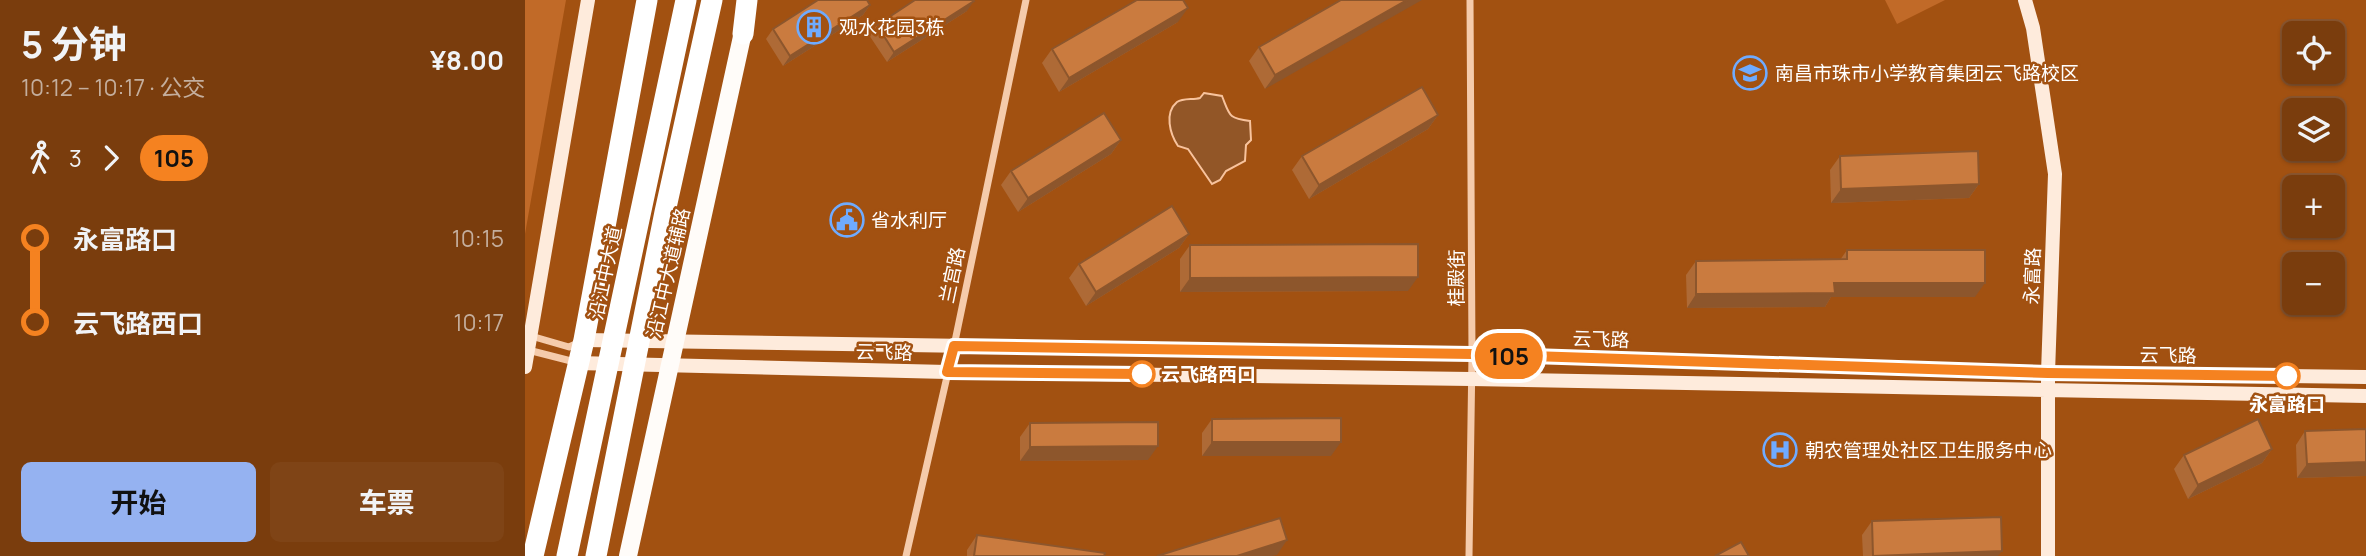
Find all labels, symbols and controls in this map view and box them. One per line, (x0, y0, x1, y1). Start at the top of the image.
building icon: 观水花园3栋 (795, 8, 833, 46)
place label: 观水花园3栋 (839, 14, 945, 40)
text: 5 分钟 (21, 17, 127, 69)
map controls (2282, 21, 2345, 315)
button: locate (2282, 21, 2345, 84)
text: ¥8.00 (430, 42, 504, 78)
school or university icon: 南昌市珠市小学教育集团云飞路校区 (1731, 54, 1769, 92)
place label: 南昌市珠市小学教育集团云飞路校区 (1775, 60, 2079, 86)
text: 10:12 – 10:17 · 公交 (21, 71, 205, 103)
button: layers (2282, 98, 2345, 161)
icon: walk (21, 139, 59, 177)
icon: forward (92, 139, 130, 177)
text: 105 (154, 141, 194, 174)
text: 3 (69, 142, 82, 174)
button: + (2282, 175, 2345, 238)
public building icon: 省水利厅 (828, 201, 866, 239)
street label: 沿江中大道辅路 (640, 205, 696, 341)
place label: 省水利厅 (871, 207, 947, 233)
text: 永富路口 (73, 221, 177, 257)
text: 10:15 (452, 222, 504, 254)
street label: 沿江中大道 (582, 224, 628, 322)
street label: 兰宫路 (933, 244, 971, 306)
street label: 永富路 (2018, 247, 2046, 305)
street label: 桂殿街 (1443, 249, 1469, 307)
button: − (2282, 252, 2345, 315)
text: 云飞路西口 (73, 305, 203, 341)
text: 10:17 (454, 306, 504, 338)
street label: 云飞路 (1572, 325, 1630, 353)
line badge: 105 (1469, 333, 1549, 379)
street label: 云飞路 (855, 339, 913, 365)
text: 105 (1489, 339, 1529, 372)
street label: 云飞路 (2139, 342, 2197, 368)
marker: 云飞路西口 (1129, 361, 1155, 387)
place label: 云飞路西口 (1161, 361, 1256, 387)
marker: 永富路口 (2274, 363, 2300, 389)
place label: 永富路口 (2249, 391, 2325, 417)
hospital icon: 朝农管理处社区卫生服务中心 (1761, 431, 1799, 469)
place label: 朝农管理处社区卫生服务中心 (1805, 437, 2052, 463)
button: 开始 (21, 462, 256, 542)
button: 车票 (270, 462, 504, 542)

